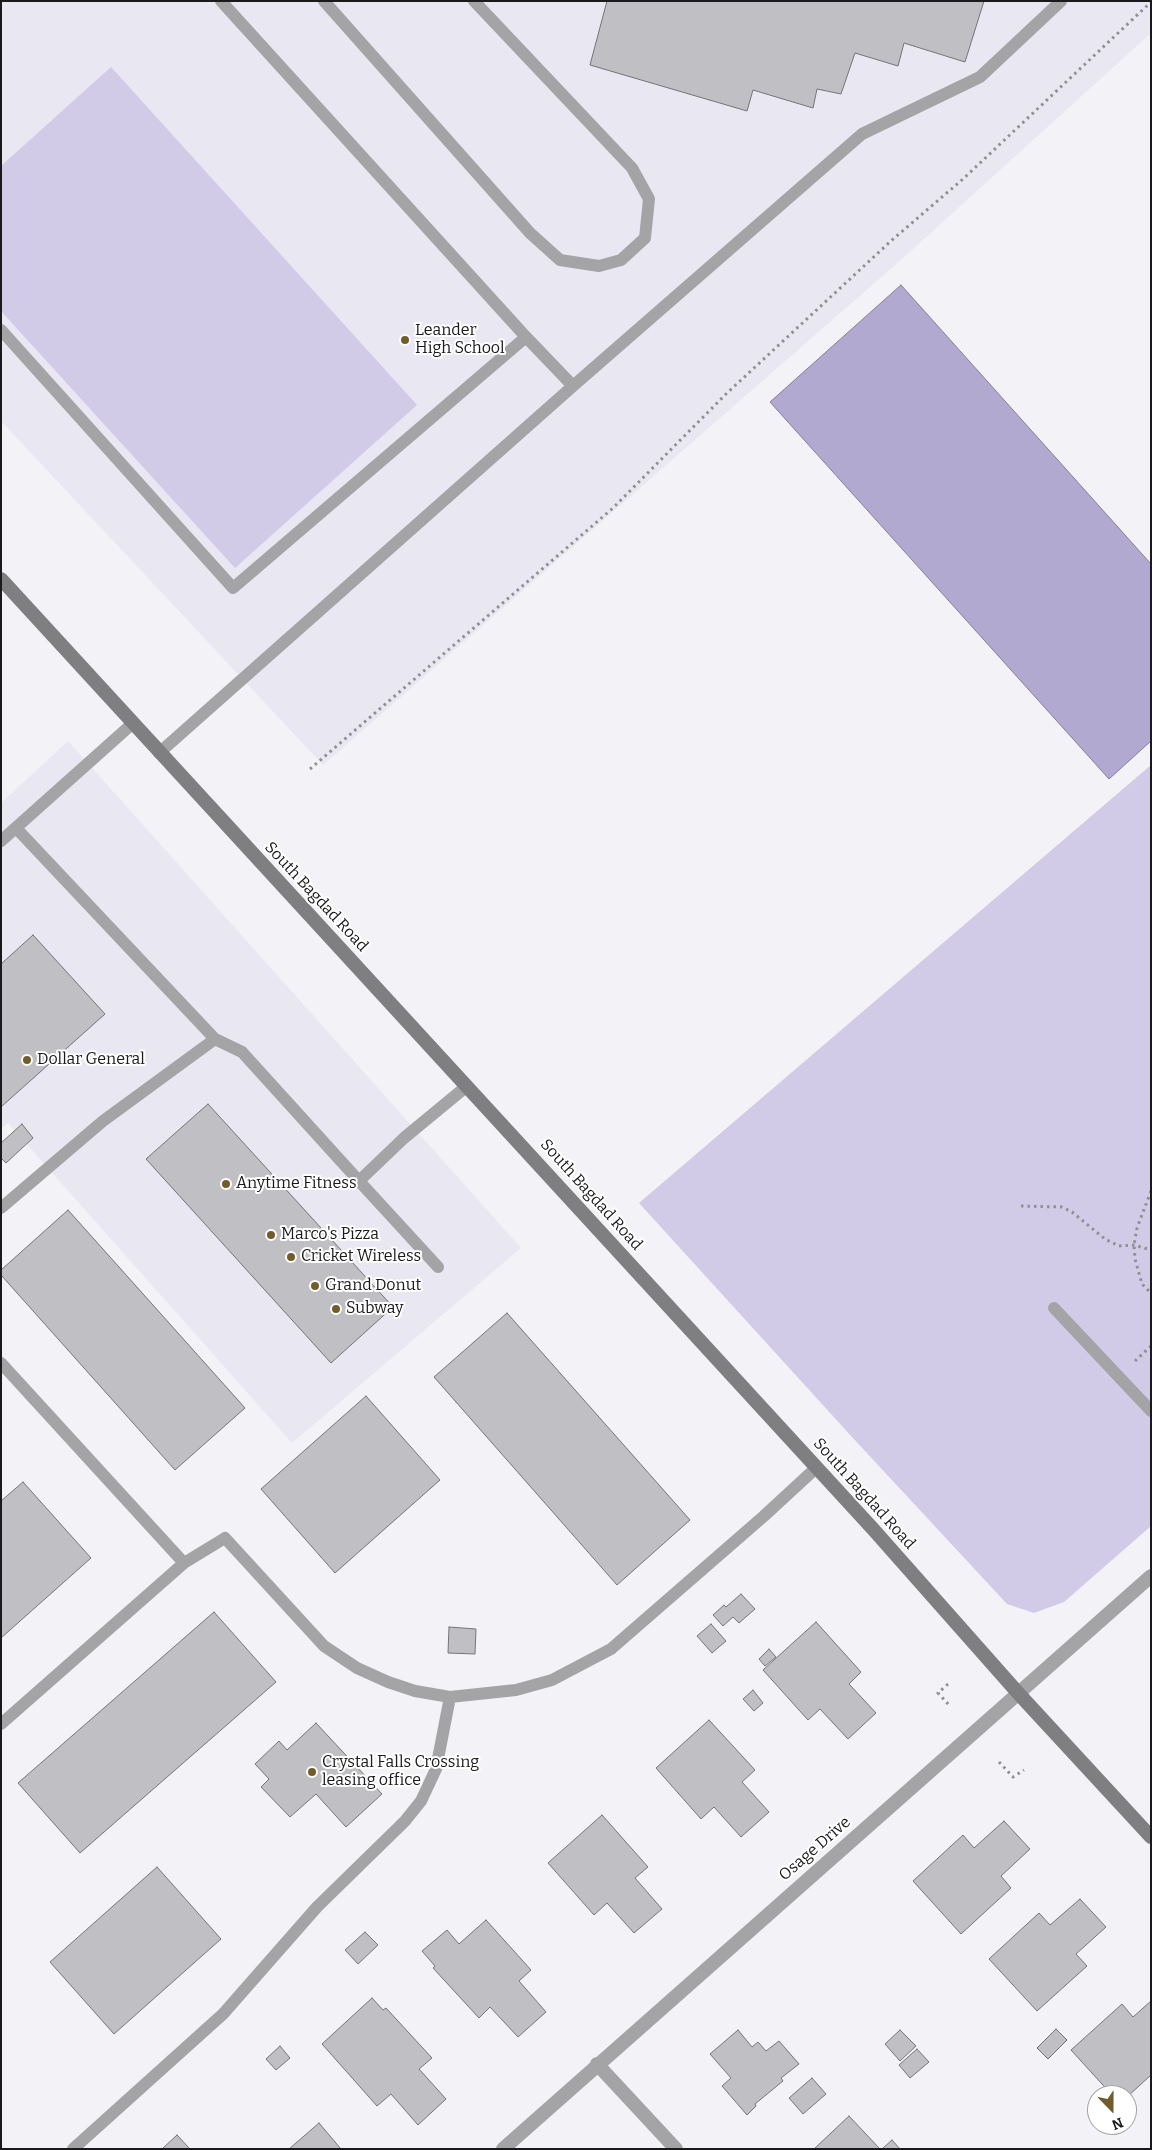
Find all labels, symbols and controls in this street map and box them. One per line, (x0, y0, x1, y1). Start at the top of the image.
place label: Leander High School (415, 321, 505, 359)
marker: Leander High School (399, 334, 411, 346)
street label: South Bagdad Road (260, 838, 372, 956)
place label: Dollar General (37, 1050, 145, 1070)
marker: Dollar General (21, 1054, 33, 1066)
street label: South Bagdad Road (536, 1135, 646, 1255)
place label: Anytime Fitness (236, 1174, 357, 1194)
marker: Anytime Fitness (220, 1178, 232, 1190)
place label: Marco's Pizza (281, 1225, 379, 1245)
marker: Marco's Pizza (265, 1229, 277, 1241)
place label: Cricket Wireless (301, 1247, 421, 1267)
marker: Cricket Wireless (285, 1251, 297, 1263)
place label: Grand Donut (325, 1276, 421, 1296)
marker: Grand Donut (309, 1280, 321, 1292)
place label: Subway (346, 1299, 403, 1319)
marker: Subway (330, 1303, 342, 1315)
street label: South Bagdad Road (809, 1434, 919, 1554)
place label: Crystal Falls Crossing leasing office (322, 1753, 479, 1791)
marker: Crystal Falls Crossing leasing office (306, 1766, 318, 1778)
street label: Osage Drive (775, 1813, 855, 1885)
north arrow (1087, 2085, 1137, 2135)
text: N (1109, 2114, 1126, 2133)

